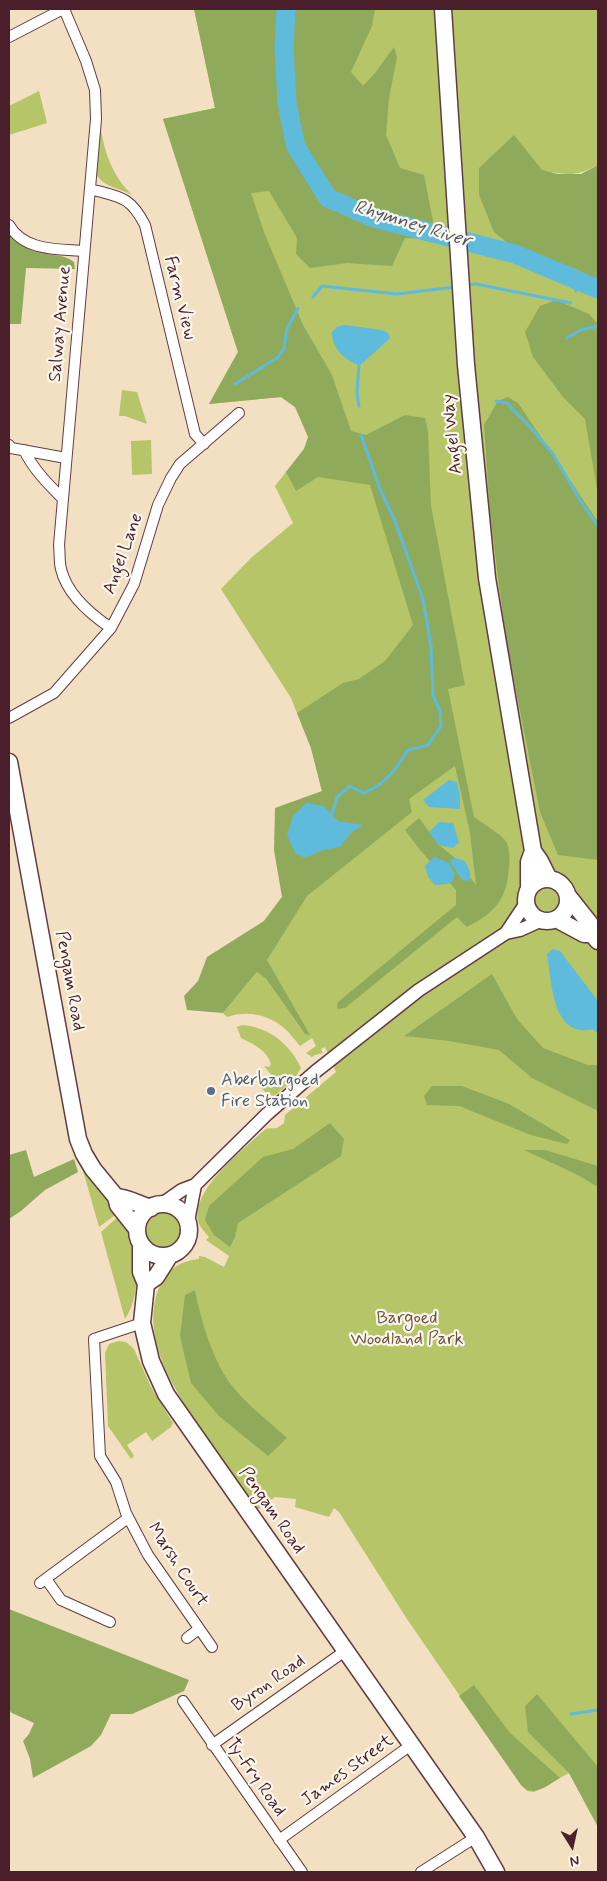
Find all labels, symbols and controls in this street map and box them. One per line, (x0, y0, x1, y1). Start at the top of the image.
water label: Rhymney River (351, 196, 473, 254)
street label: Farm View (158, 254, 200, 342)
street label: Salway Avenue (45, 265, 77, 383)
street label: Angel Way (438, 393, 468, 475)
street label: Angel Lane (99, 511, 149, 597)
street label: Pengam Road (50, 929, 88, 1033)
place label: Aberbargoed Fire Station (221, 1070, 319, 1112)
marker: Aberbargoed Fire Station (205, 1085, 217, 1097)
park label: Bargoed Woodland Park (350, 1308, 464, 1350)
street label: Pengam Road (233, 1463, 309, 1559)
street label: Marsh Court (142, 1519, 212, 1611)
street label: Byron Road (228, 1651, 310, 1717)
street label: James Street (298, 1730, 398, 1812)
street label: Ty-Fry Road (220, 1735, 290, 1821)
north arrow (547, 1821, 597, 1871)
text: N (568, 1851, 581, 1870)

